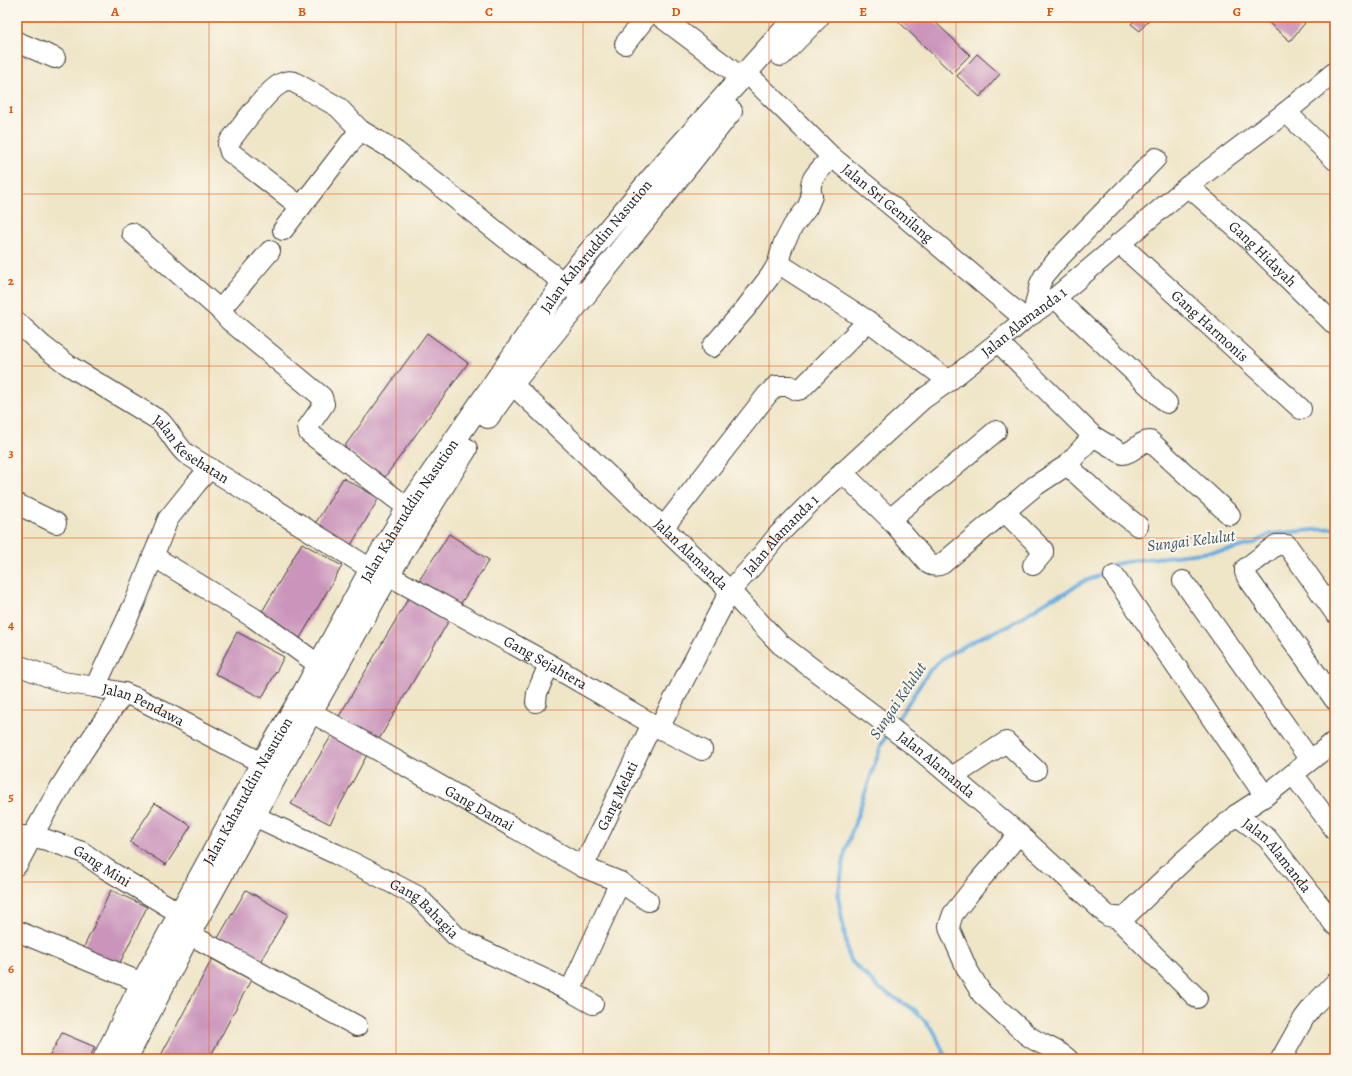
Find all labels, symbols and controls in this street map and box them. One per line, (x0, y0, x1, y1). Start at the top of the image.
text: A (110, 3, 120, 20)
text: B (298, 3, 306, 20)
text: C (485, 3, 493, 20)
text: D (671, 3, 681, 20)
text: E (859, 3, 867, 20)
text: F (1047, 3, 1054, 20)
text: G (1233, 3, 1241, 20)
text: 1 (9, 100, 14, 117)
street label: Jalan Sri Gemilang (837, 159, 938, 247)
street label: Jalan Kaharuddin Nasution (536, 175, 656, 317)
street label: Gang Hidayah (1225, 216, 1301, 291)
text: 2 (8, 272, 15, 289)
street label: Jalan Alamanda 1 (977, 282, 1071, 362)
street label: Gang Harmonis (1167, 286, 1253, 366)
street label: Jalan Kesehatan (150, 409, 233, 488)
street label: Jalan Kaharuddin Nasution (356, 435, 463, 586)
text: 3 (8, 444, 14, 461)
street label: Jalan Alamanda 1 (739, 490, 823, 580)
street label: Jalan Alamanda (650, 514, 733, 594)
water label: Sungai Kelulut (1146, 525, 1238, 557)
text: 4 (8, 616, 14, 633)
street label: Gang Sejahtera (500, 631, 591, 694)
water label: Sungai Kelulut (864, 657, 933, 744)
street label: Jalan Pendawa (100, 679, 188, 731)
street label: Jalan Kaharuddin Nasution (198, 713, 297, 869)
street label: Jalan Alamanda (893, 726, 980, 803)
street label: Gang Melati (592, 758, 643, 834)
street label: Gang Damai (441, 780, 518, 836)
text: 5 (8, 788, 14, 805)
street label: Jalan Alamanda (1238, 813, 1316, 897)
street label: Gang Mini (71, 840, 135, 892)
street label: Gang Bahagia (386, 874, 463, 943)
text: 6 (8, 960, 14, 977)

